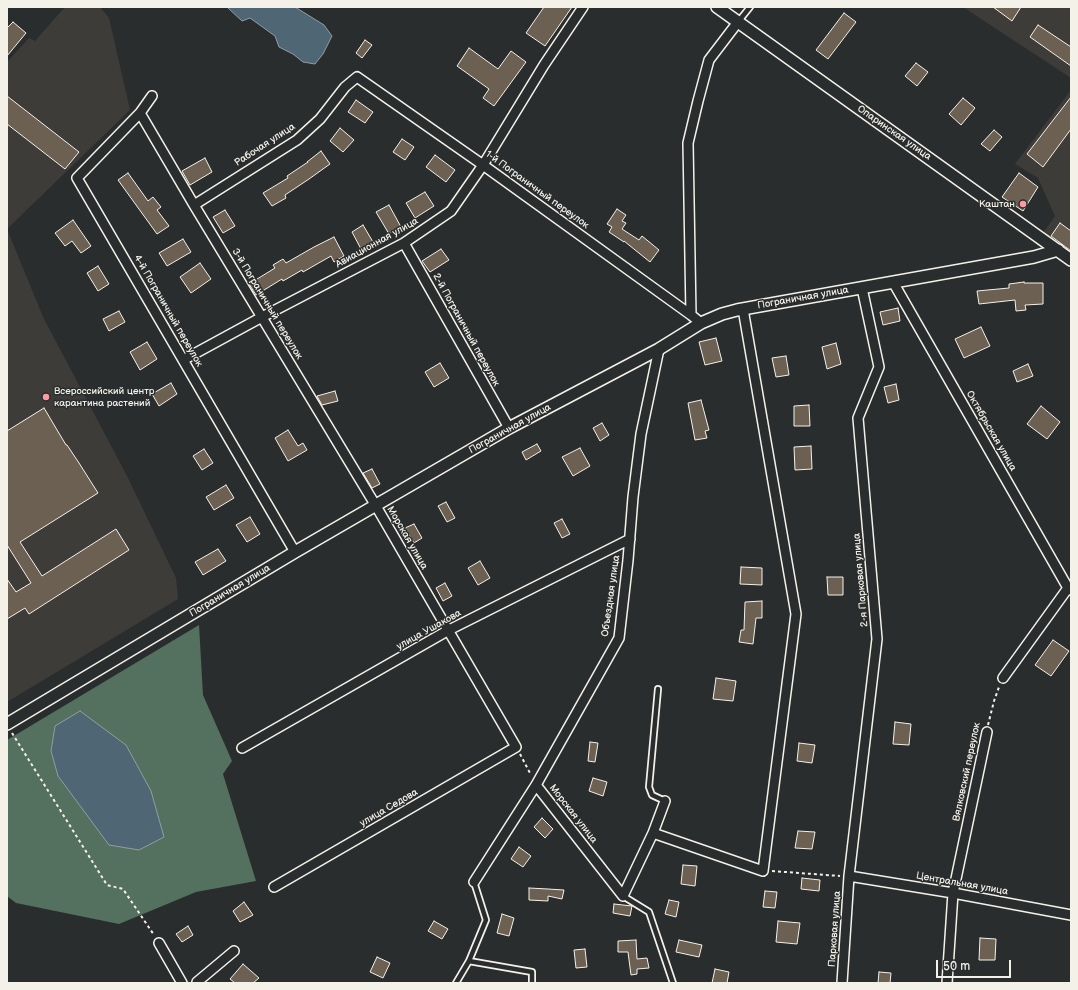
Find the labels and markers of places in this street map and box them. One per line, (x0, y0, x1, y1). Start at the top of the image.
place label: Каштан (979, 198, 1015, 210)
marker: Каштан (1018, 199, 1028, 209)
place label: Всероссийский центр карантина растений (54, 385, 154, 408)
marker: Всероссийский центр карантина растений (41, 392, 51, 402)

